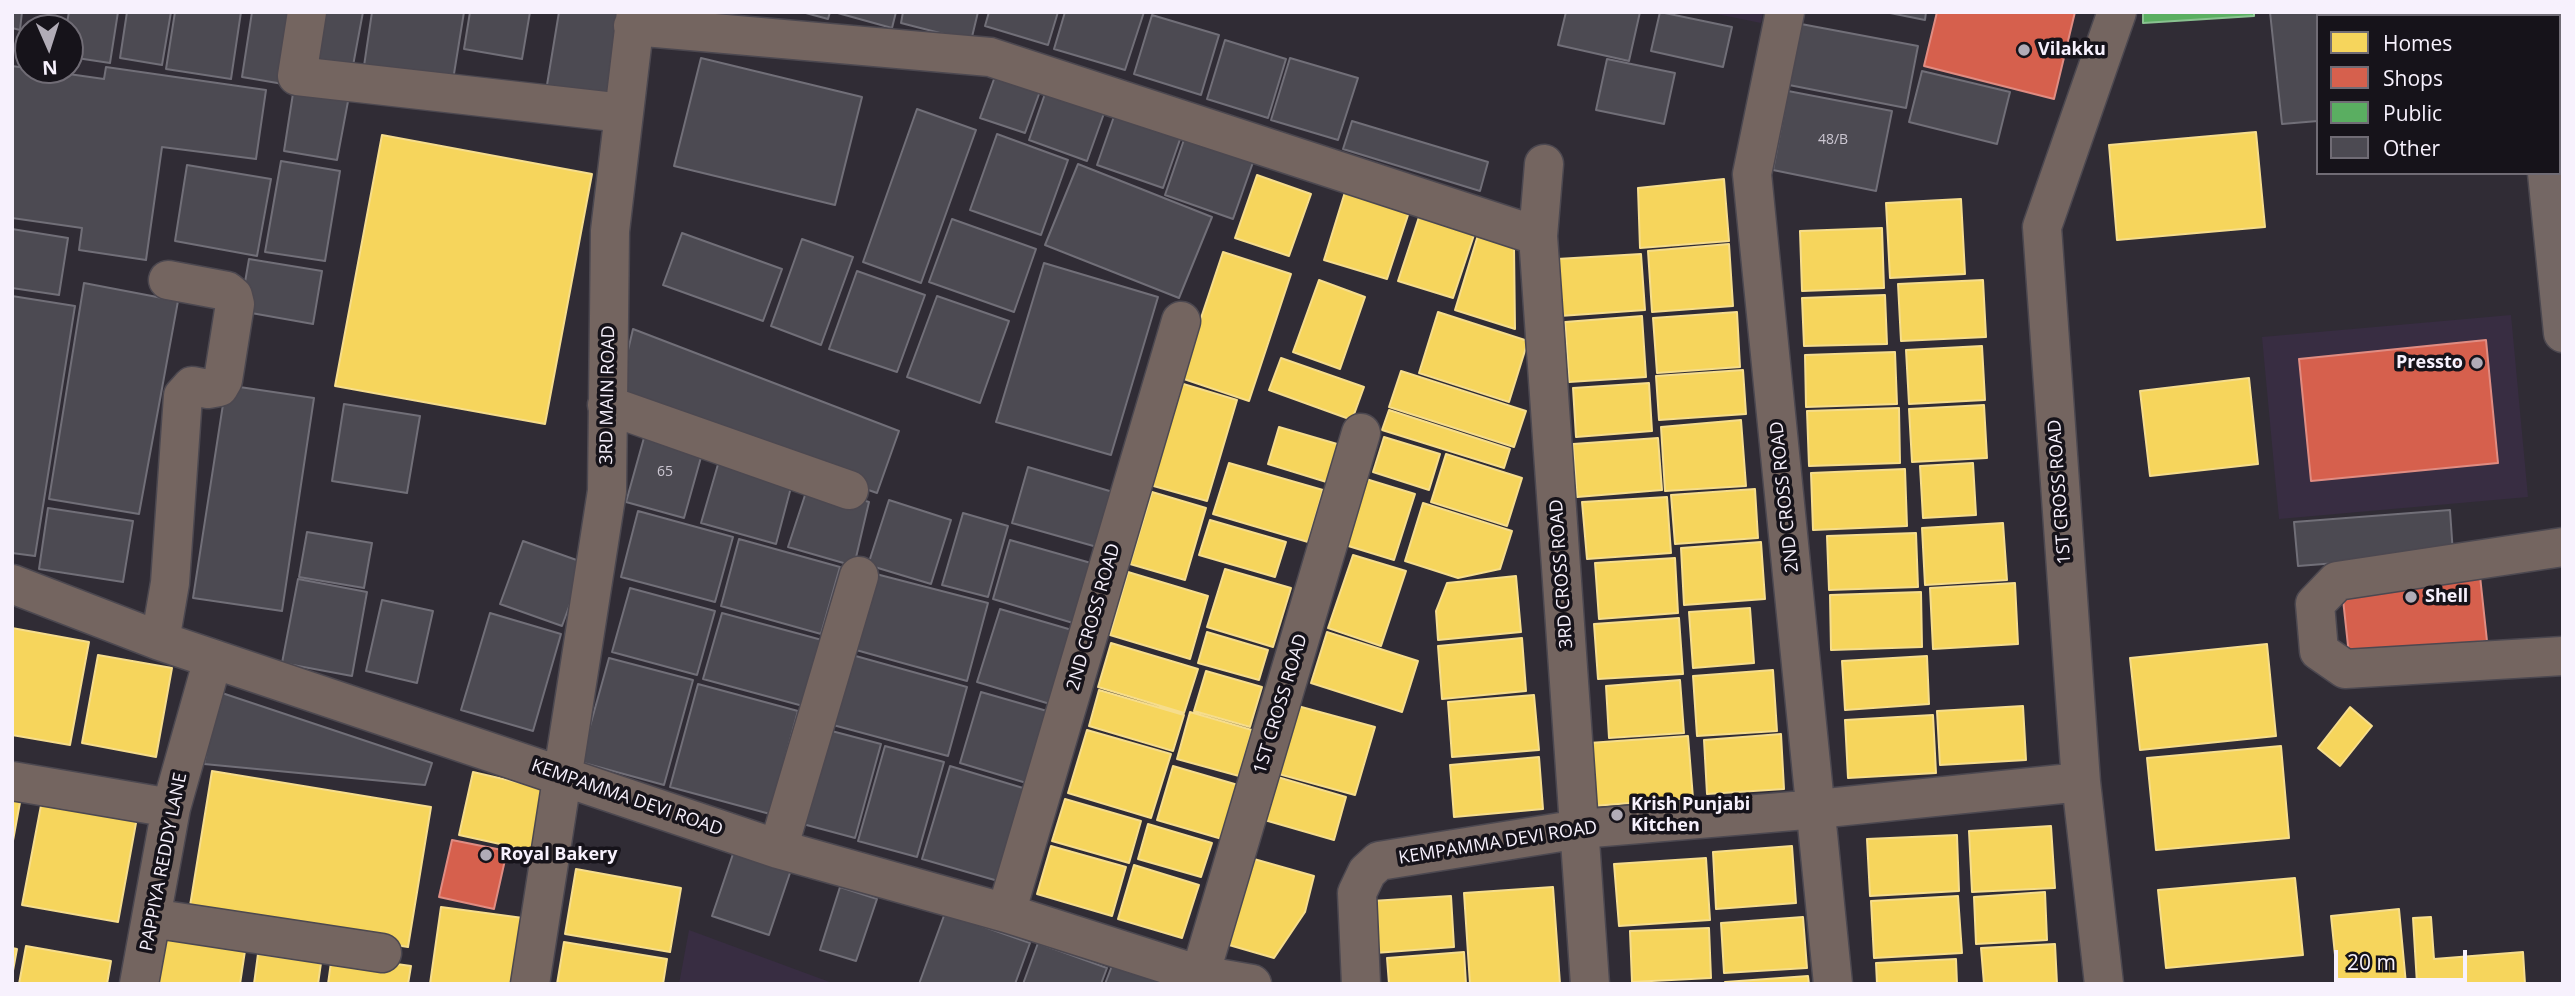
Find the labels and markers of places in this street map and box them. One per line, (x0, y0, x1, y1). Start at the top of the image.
place label: Vilakku (2038, 39, 2106, 61)
marker: Vilakku (2016, 42, 2032, 58)
place label: Pressto (2396, 352, 2463, 374)
marker: Pressto (2469, 355, 2485, 371)
place label: Shell (2425, 586, 2468, 608)
marker: Shell (2403, 589, 2419, 605)
place label: Krish Punjabi Kitchen (1631, 794, 1750, 836)
marker: Krish Punjabi Kitchen (1609, 807, 1625, 823)
place label: Royal Bakery (500, 844, 617, 866)
marker: Royal Bakery (478, 847, 494, 863)

